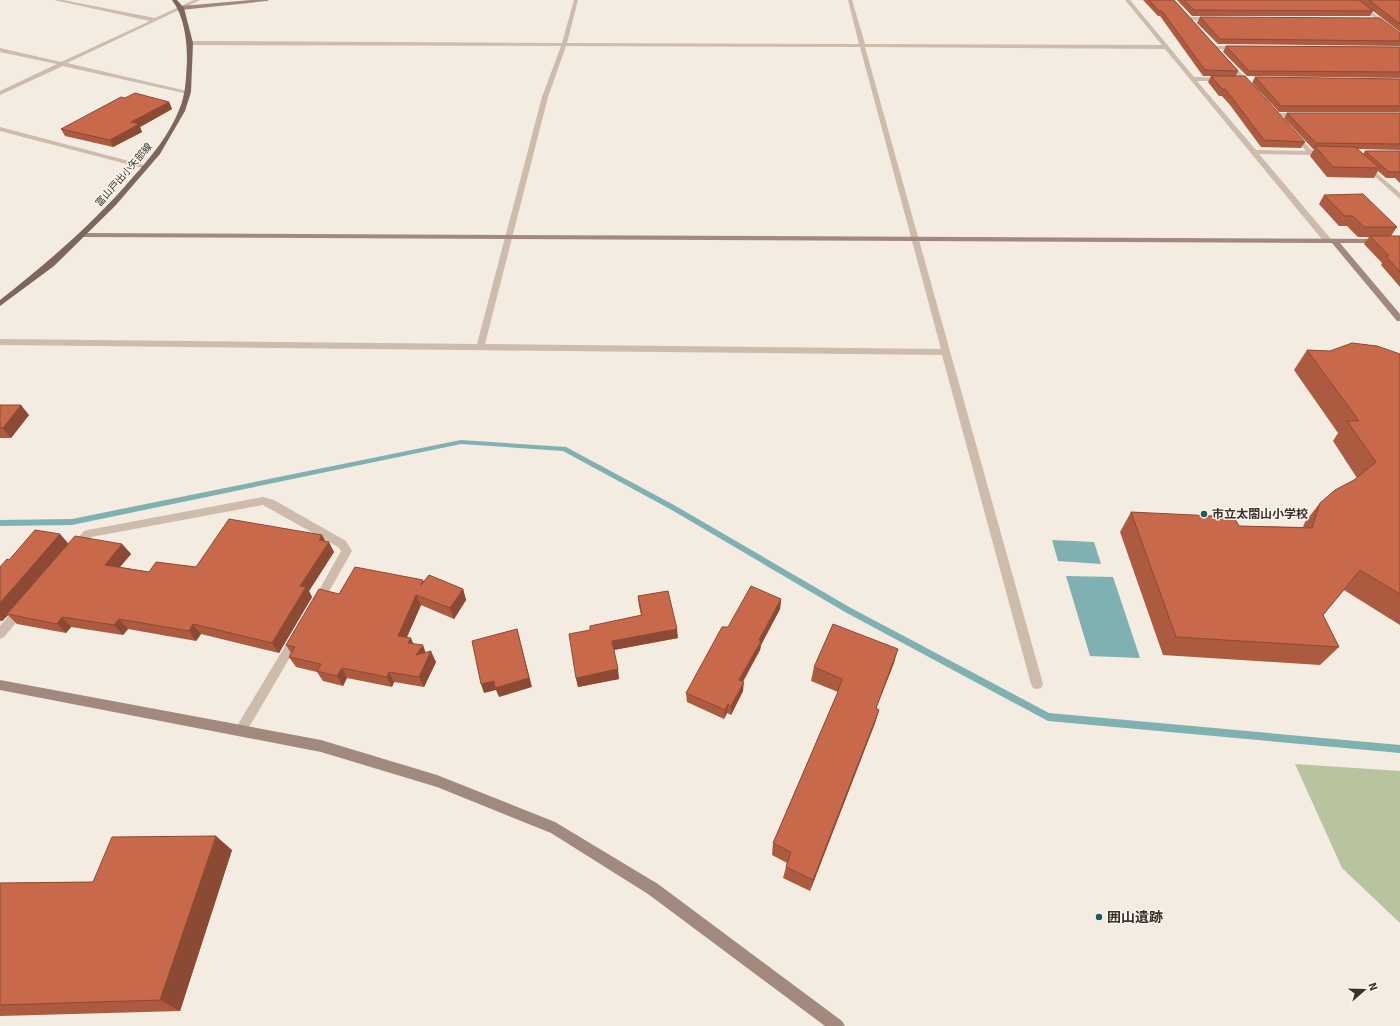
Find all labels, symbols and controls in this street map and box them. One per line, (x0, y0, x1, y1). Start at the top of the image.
street label: 富山戸出小矢部線 (93, 141, 155, 209)
place label: 市立太閤山小学校 (1212, 507, 1308, 522)
marker: 市立太閤山小学校 (1199, 509, 1209, 519)
place label: 囲山遺跡 (1107, 909, 1163, 926)
marker: 囲山遺跡 (1094, 912, 1104, 922)
north arrow (1344, 970, 1384, 1010)
text: N (1366, 981, 1380, 993)

